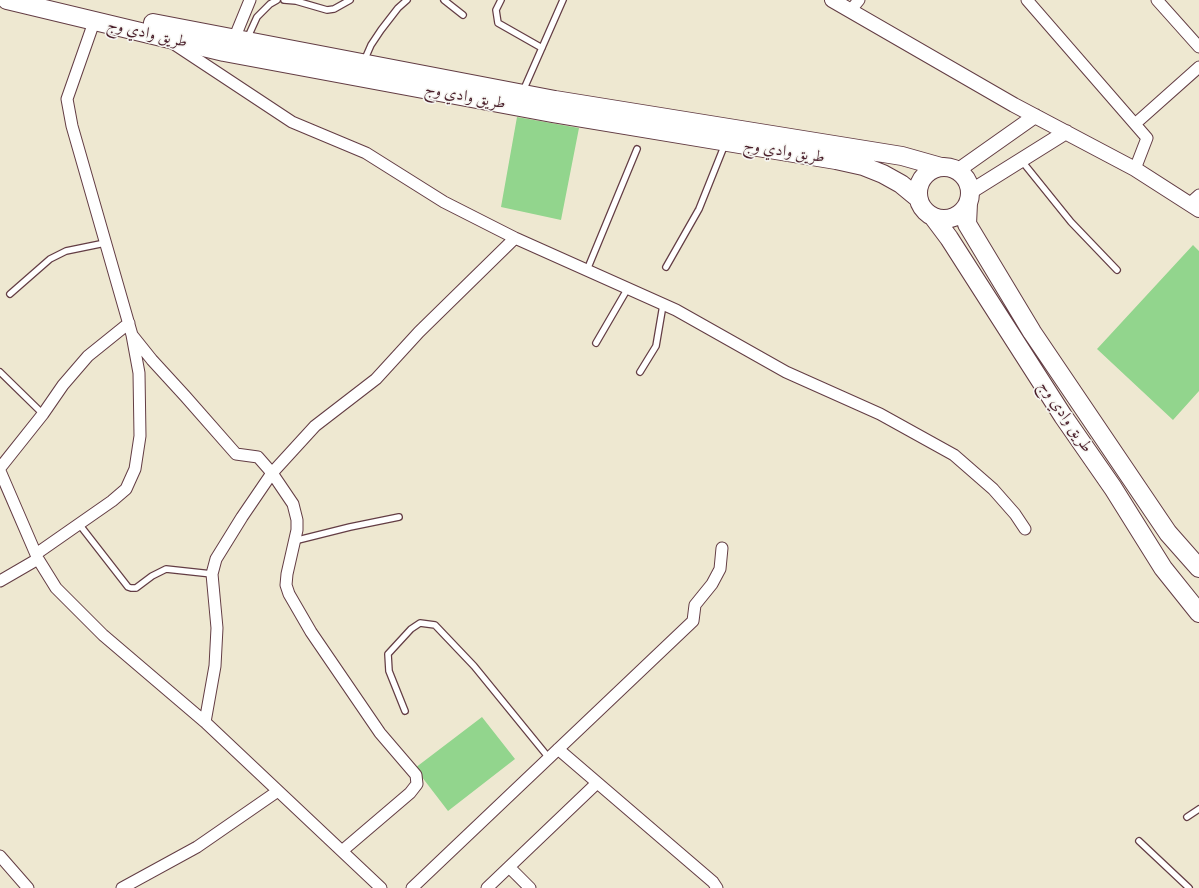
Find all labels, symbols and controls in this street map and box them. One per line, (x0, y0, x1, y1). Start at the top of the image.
street label: طريق وادي وج (105, 15, 189, 53)
street label: طريق وادي وج (423, 80, 507, 114)
street label: طريق وادي وج (742, 136, 826, 168)
street label: طريق وادي وج (1034, 378, 1096, 456)

